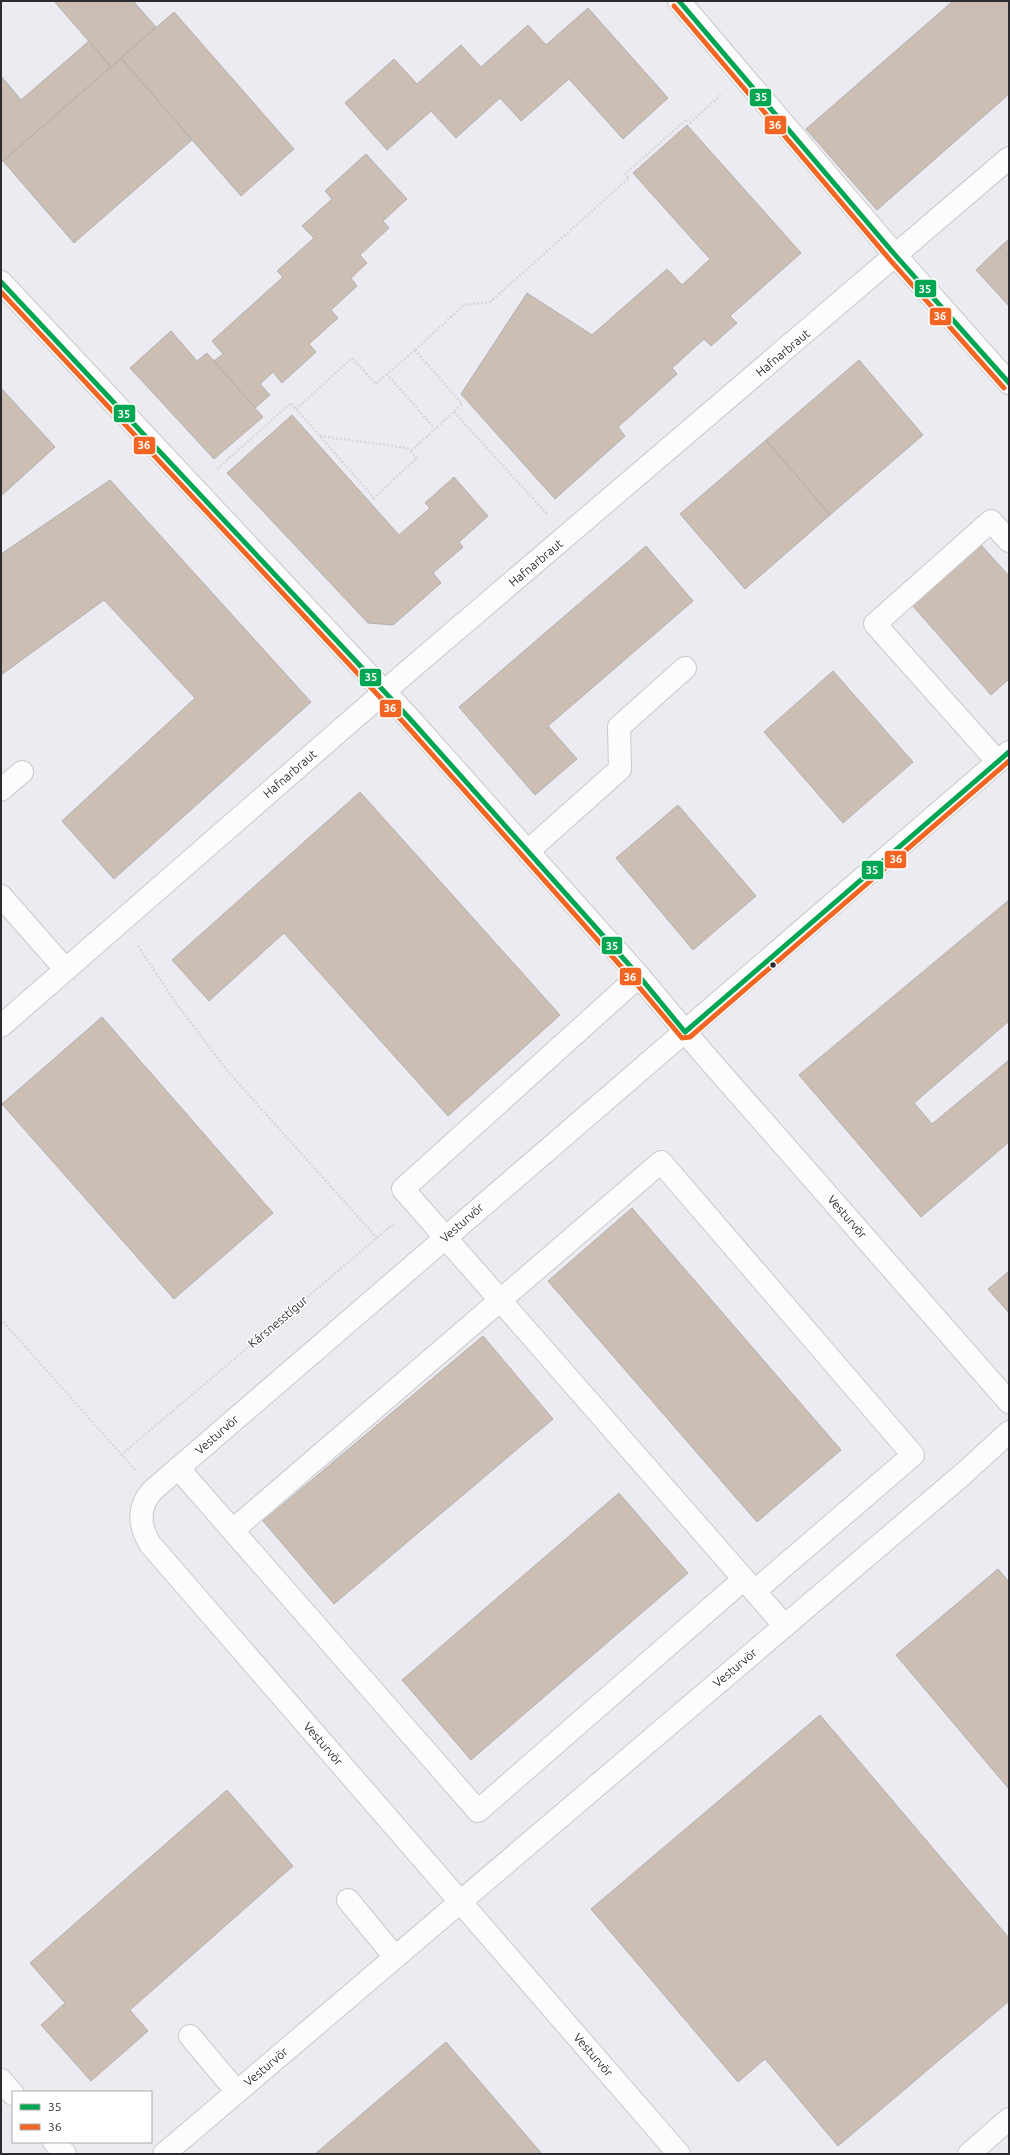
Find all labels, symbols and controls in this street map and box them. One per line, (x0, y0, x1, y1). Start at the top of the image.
line badge: 35 (749, 88, 772, 107)
text: 35 (755, 91, 767, 103)
line badge: 36 (764, 115, 787, 135)
text: 36 (769, 119, 781, 131)
line badge: 35 (914, 279, 937, 298)
text: 35 (919, 283, 931, 295)
line badge: 36 (929, 307, 952, 326)
text: 36 (934, 310, 946, 322)
street label: Hafnarbraut (753, 326, 812, 379)
line badge: 35 (113, 404, 136, 423)
text: 35 (118, 408, 130, 420)
line badge: 36 (133, 436, 156, 455)
text: 36 (138, 439, 150, 451)
street label: Hafnarbraut (506, 536, 565, 589)
line badge: 35 (359, 668, 382, 687)
text: 35 (365, 671, 377, 683)
line badge: 36 (379, 699, 402, 718)
text: 36 (384, 702, 396, 714)
street label: Hafnarbraut (261, 747, 319, 800)
line badge: 36 (884, 850, 907, 869)
text: 36 (890, 853, 902, 865)
line badge: 35 (861, 860, 884, 880)
text: 35 (866, 864, 878, 876)
line badge: 35 (601, 936, 623, 955)
text: 35 (606, 940, 618, 952)
unlabelled marker (768, 960, 778, 970)
line badge: 36 (619, 967, 642, 986)
text: 36 (624, 971, 636, 983)
street label: Vesturvör (825, 1192, 870, 1241)
street label: Vesturvör (437, 1200, 486, 1245)
street label: Kársnesstígur (246, 1293, 310, 1350)
street label: Vesturvör (192, 1412, 241, 1457)
street label: Vesturvör (710, 1645, 759, 1690)
street label: Vesturvör (301, 1719, 346, 1768)
street label: Vesturvör (571, 2030, 616, 2079)
street label: Vesturvör (241, 2044, 290, 2089)
legend (12, 2091, 152, 2143)
text: 35 (48, 2100, 62, 2113)
text: 36 (48, 2120, 62, 2133)

